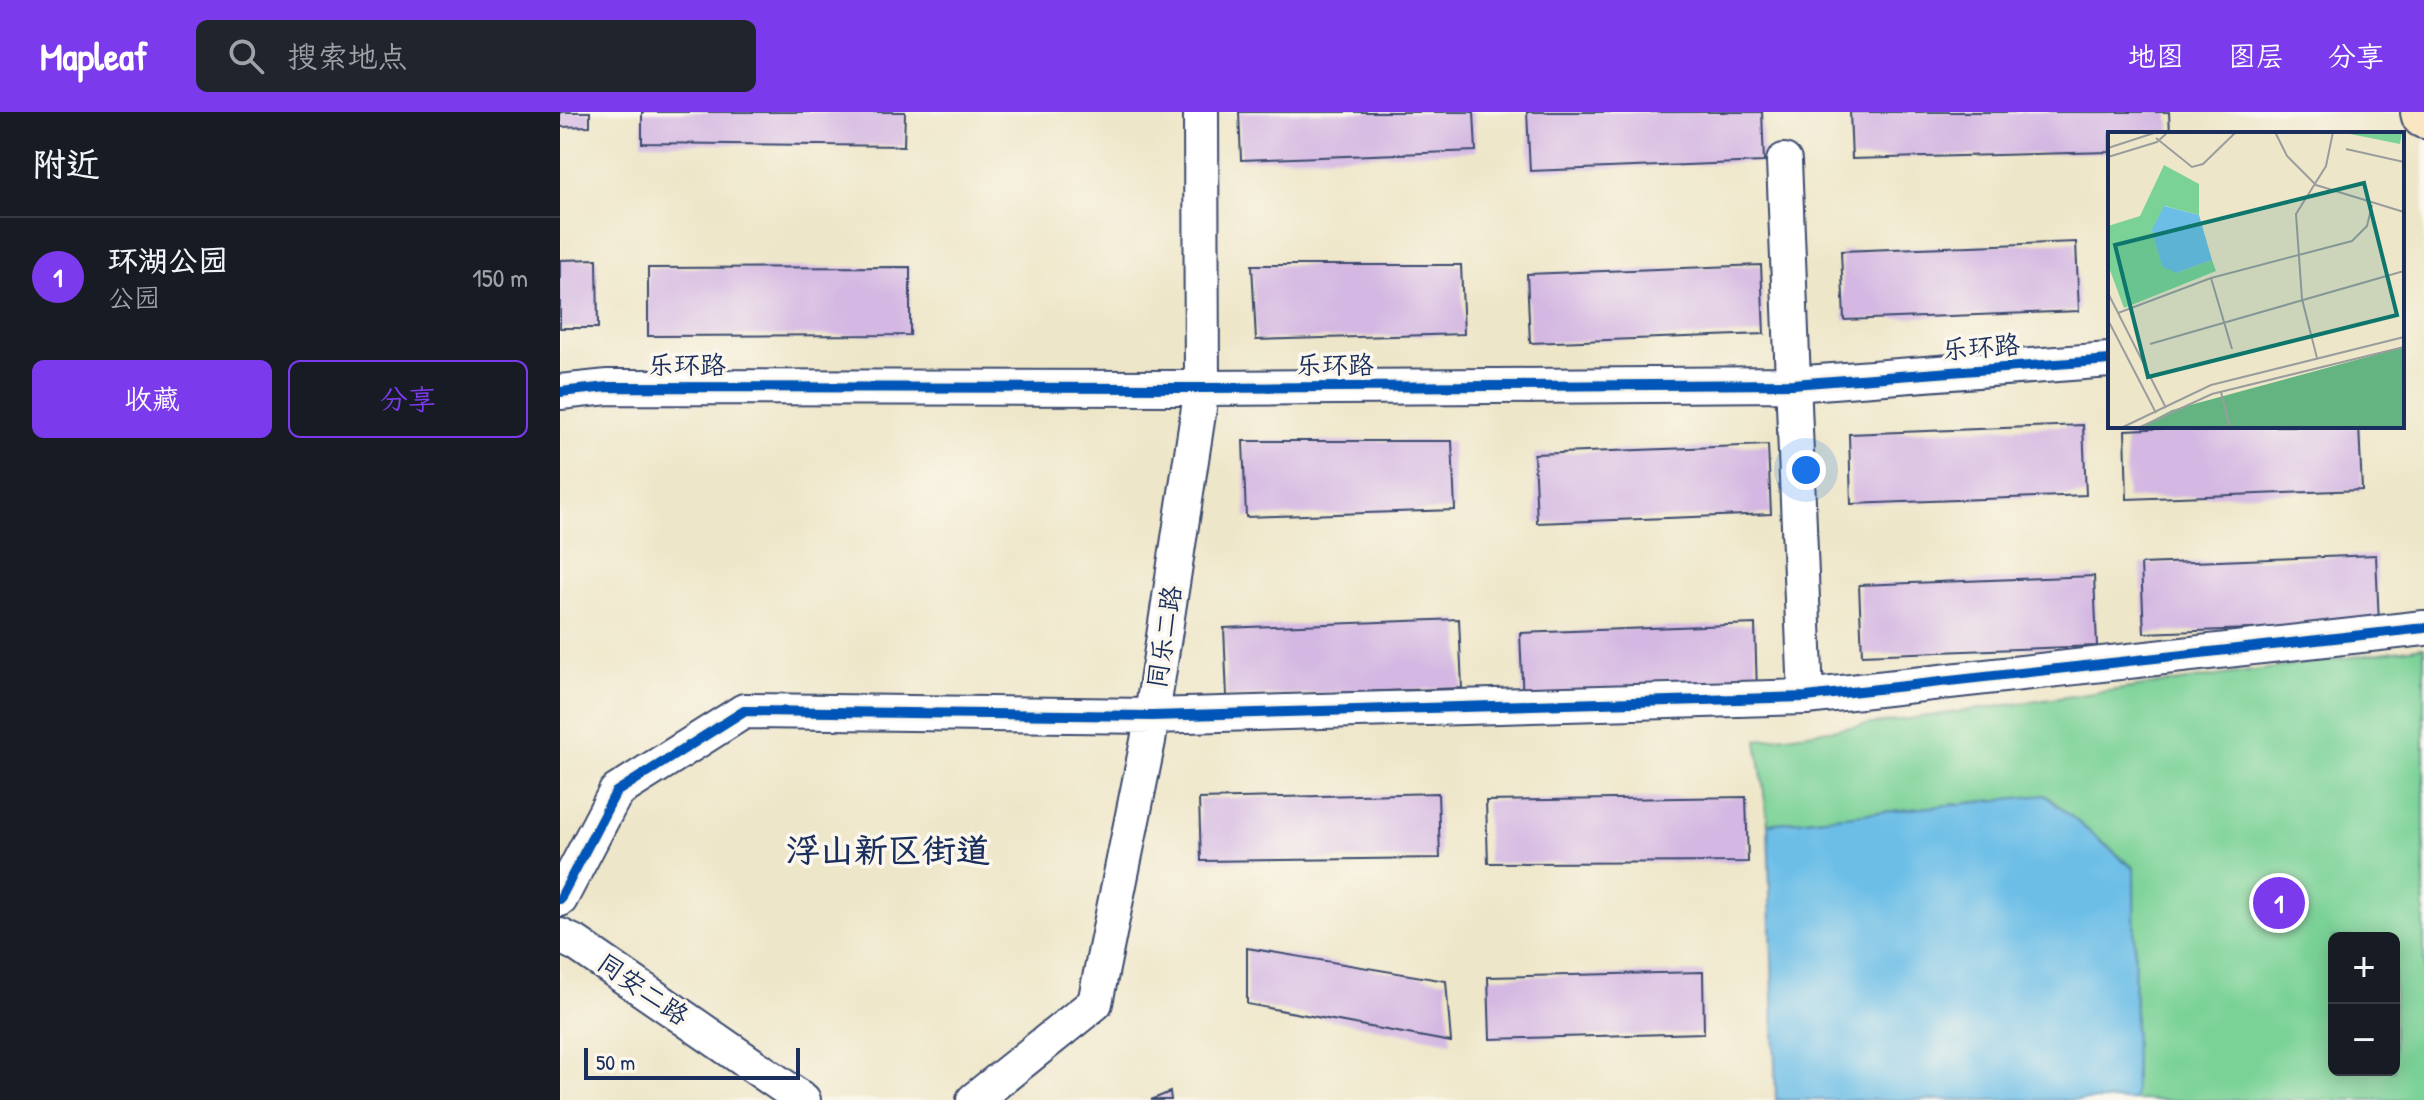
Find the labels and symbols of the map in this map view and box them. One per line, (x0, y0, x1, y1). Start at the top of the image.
inset map (2108, 132, 2404, 428)
street label: 乐环路 (1941, 326, 2021, 367)
street label: 乐环路 (648, 347, 726, 382)
street label: 乐环路 (1296, 347, 1374, 382)
your location (1786, 450, 1826, 490)
street label: 同乐二路 (1138, 583, 1189, 691)
district label: 浮山新区街道 (786, 827, 990, 873)
pin: 1 (2253, 873, 2305, 933)
street label: 同安二路 (591, 944, 696, 1033)
scale bar (584, 1044, 800, 1080)

